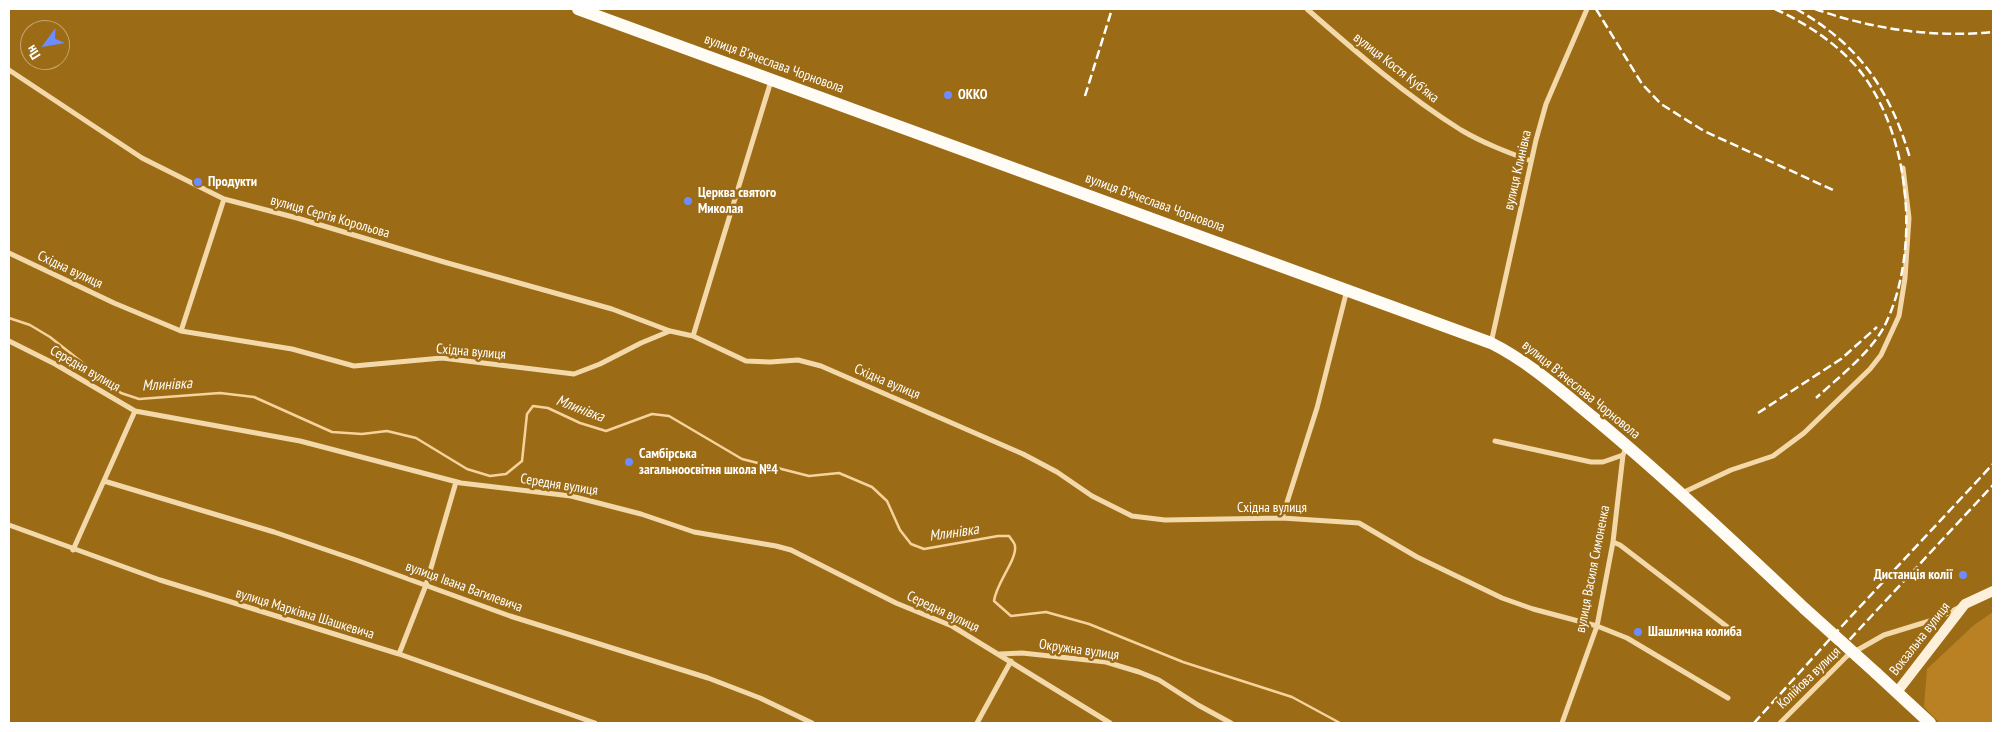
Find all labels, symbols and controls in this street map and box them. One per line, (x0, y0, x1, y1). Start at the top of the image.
north arrow (20, 20, 70, 70)
street label: вулиця Костя Кубʼяка (1350, 29, 1442, 107)
street label: вулиця Вʼячеслава Чорновола (702, 31, 846, 97)
text: Пн (22, 42, 44, 63)
place label: OKKO (958, 87, 988, 103)
marker: OKKO (942, 89, 954, 101)
street label: вулиця Клинівка (1501, 128, 1535, 212)
street label: вулиця Вʼячеслава Чорновола (1083, 170, 1227, 236)
place label: Продукти (208, 174, 257, 190)
marker: Продукти (192, 176, 204, 188)
place label: Церква святого Миколая (698, 185, 776, 218)
street label: вулиця Сергія Корольова (268, 192, 392, 242)
marker: Церква святого Миколая (682, 195, 694, 207)
street label: Східна вулиця (35, 248, 105, 292)
street label: вулиця Вʼячеслава Чорновола (1519, 337, 1643, 443)
street label: Східна вулиця (435, 341, 507, 363)
street label: Середня вулиця (47, 342, 123, 396)
street label: Східна вулиця (852, 361, 922, 403)
water label: Млинівка (142, 375, 192, 395)
water label: Млинівка (554, 392, 606, 426)
place label: Самбірська загальноосвітня школа №4 (639, 446, 778, 478)
marker: Самбірська загальноосвітня школа №4 (623, 456, 635, 468)
street label: Середня вулиця (519, 471, 599, 499)
street label: Східна вулиця (1237, 500, 1307, 516)
street label: вулиця Василя Симоненка (1572, 504, 1614, 634)
water label: Млинівка (928, 521, 980, 545)
street label: вулиця Івана Вагилевича (403, 558, 525, 616)
place label: Дистанція колії (1874, 567, 1953, 583)
marker: Дистанція колії (1957, 569, 1969, 581)
street label: вулиця Маркіяна Шашкевича (234, 585, 376, 643)
street label: Середня вулиця (904, 588, 982, 636)
street label: Вокзальна вулиця (1886, 599, 1954, 679)
place label: Шашлична колиба (1648, 624, 1742, 640)
marker: Шашлична колиба (1632, 626, 1644, 638)
street label: Окружна вулиця (1038, 636, 1120, 664)
street label: Колійова вулиця (1774, 644, 1844, 712)

